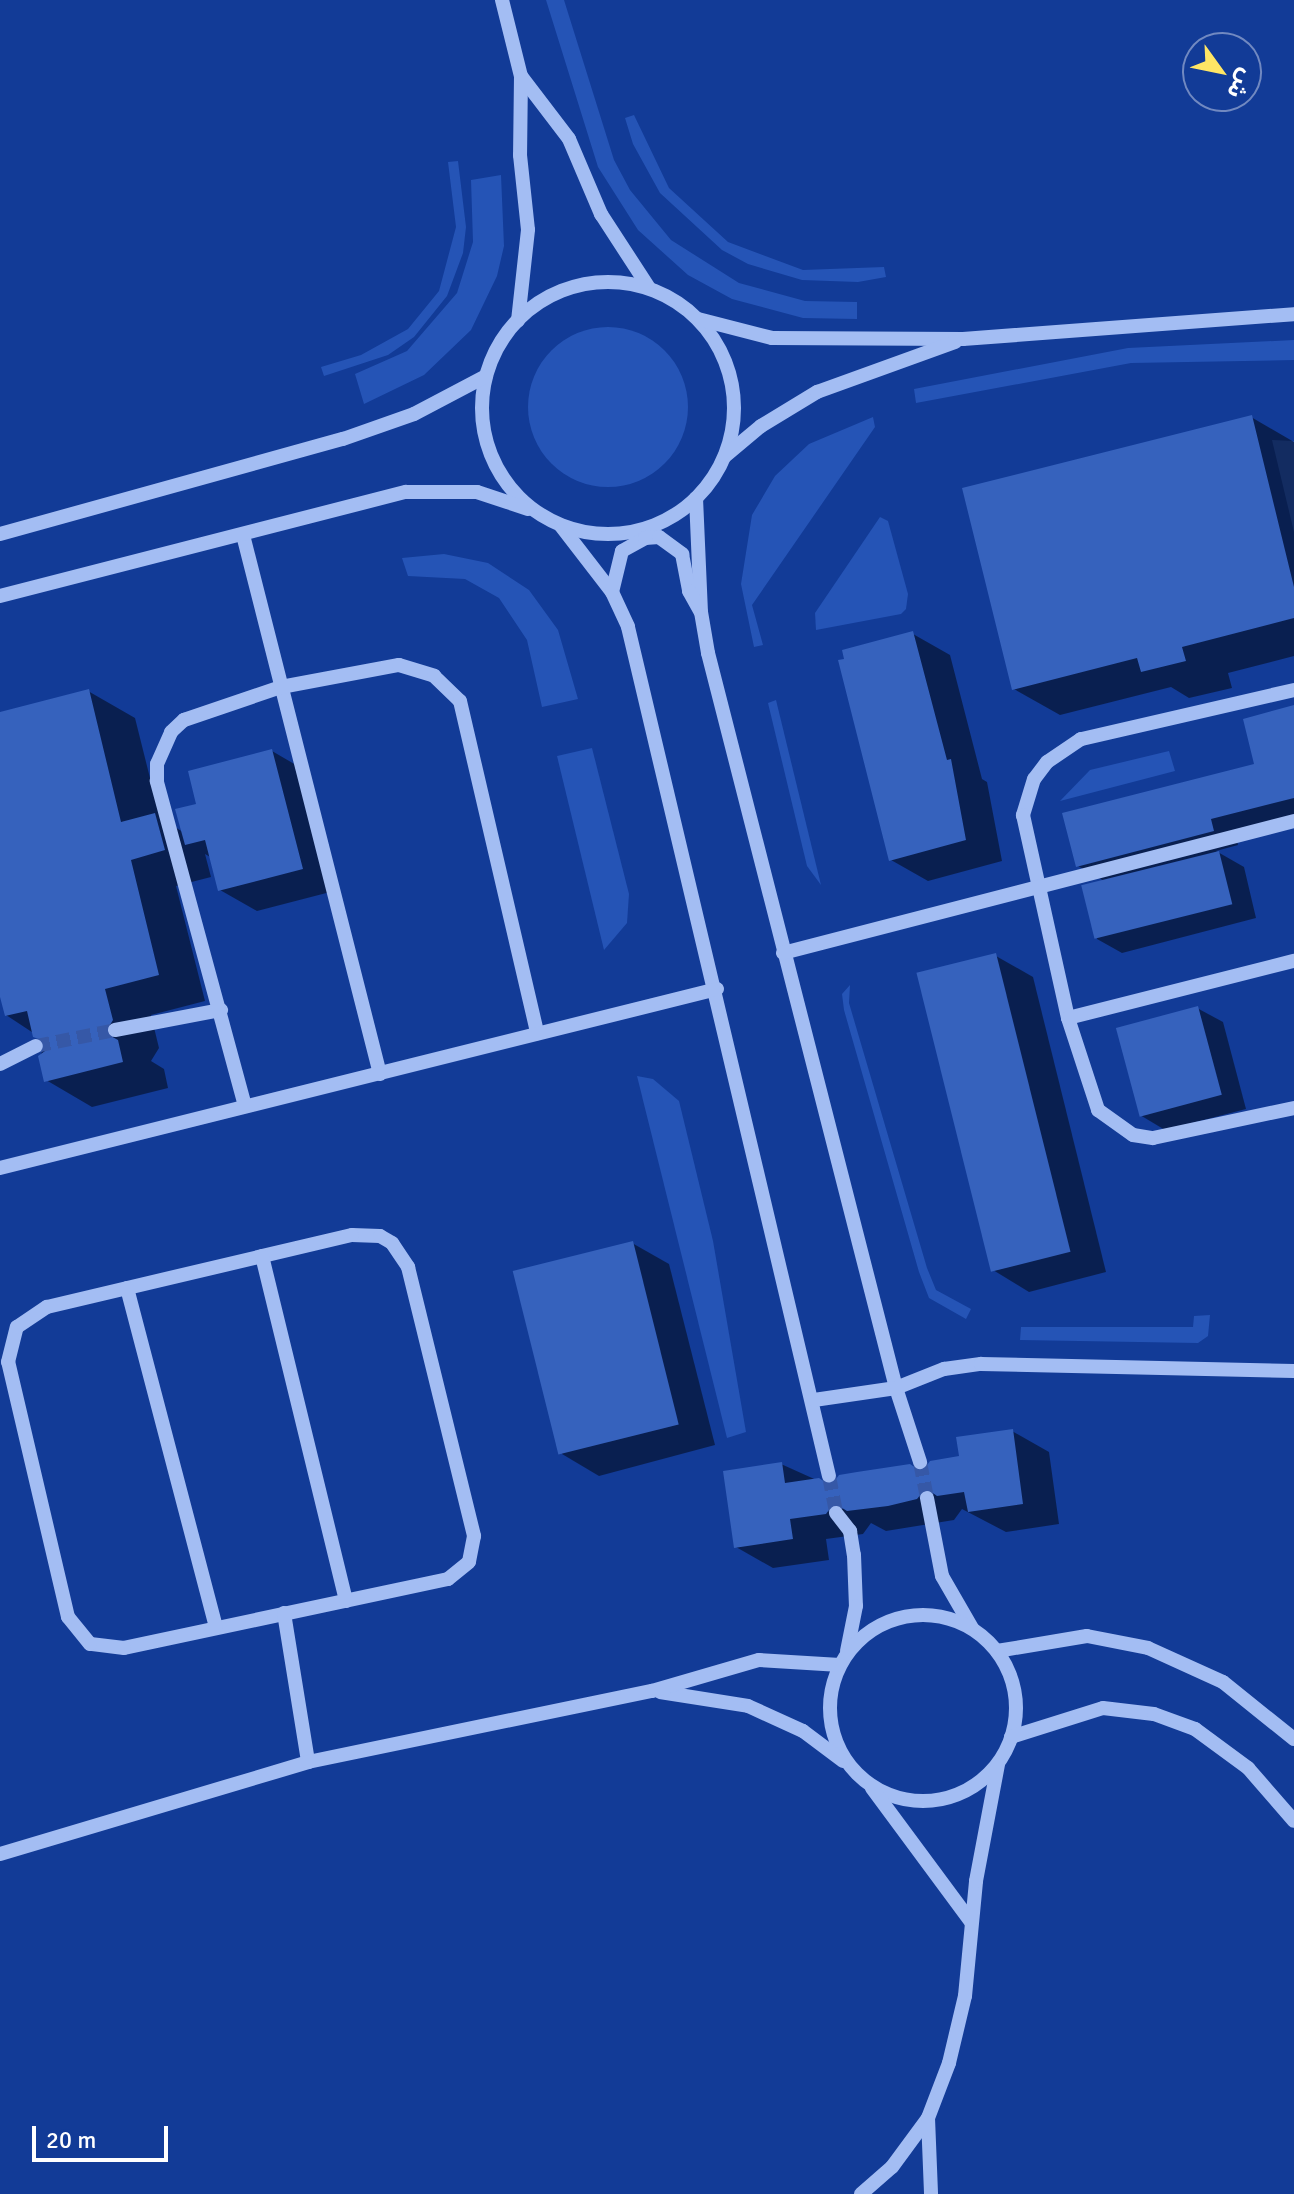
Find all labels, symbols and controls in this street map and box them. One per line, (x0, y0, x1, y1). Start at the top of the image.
north arrow (1182, 32, 1262, 112)
text: ش (1221, 64, 1260, 104)
scale bar (36, 2110, 172, 2160)
text: 20 m (46, 2125, 96, 2155)

